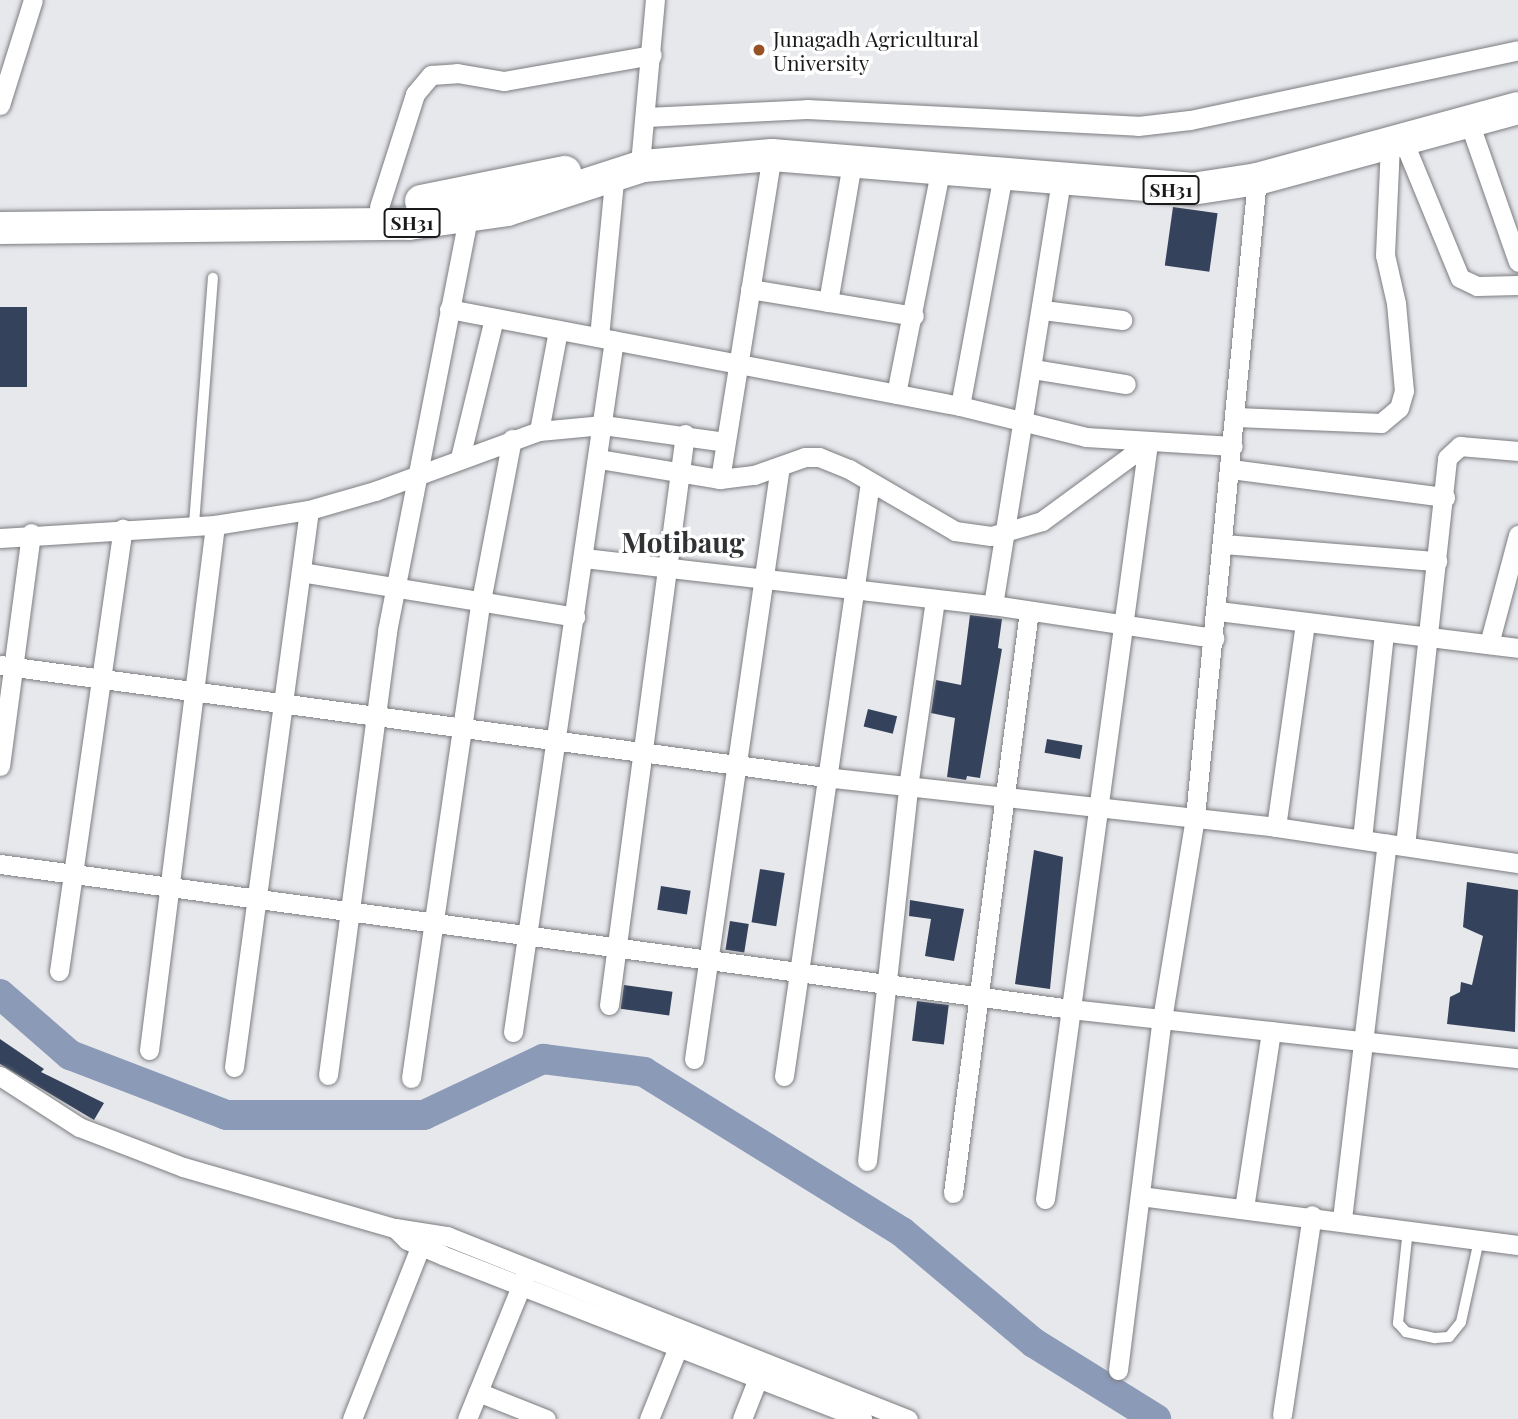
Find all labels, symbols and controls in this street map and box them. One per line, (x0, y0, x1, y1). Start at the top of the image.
place label: Junagadh Agricultural University (773, 25, 980, 75)
marker: Junagadh Agricultural University (751, 42, 767, 58)
road number: SH31 (1141, 174, 1201, 206)
road number: SH31 (382, 208, 442, 238)
district label: Motibaug (621, 525, 745, 559)

